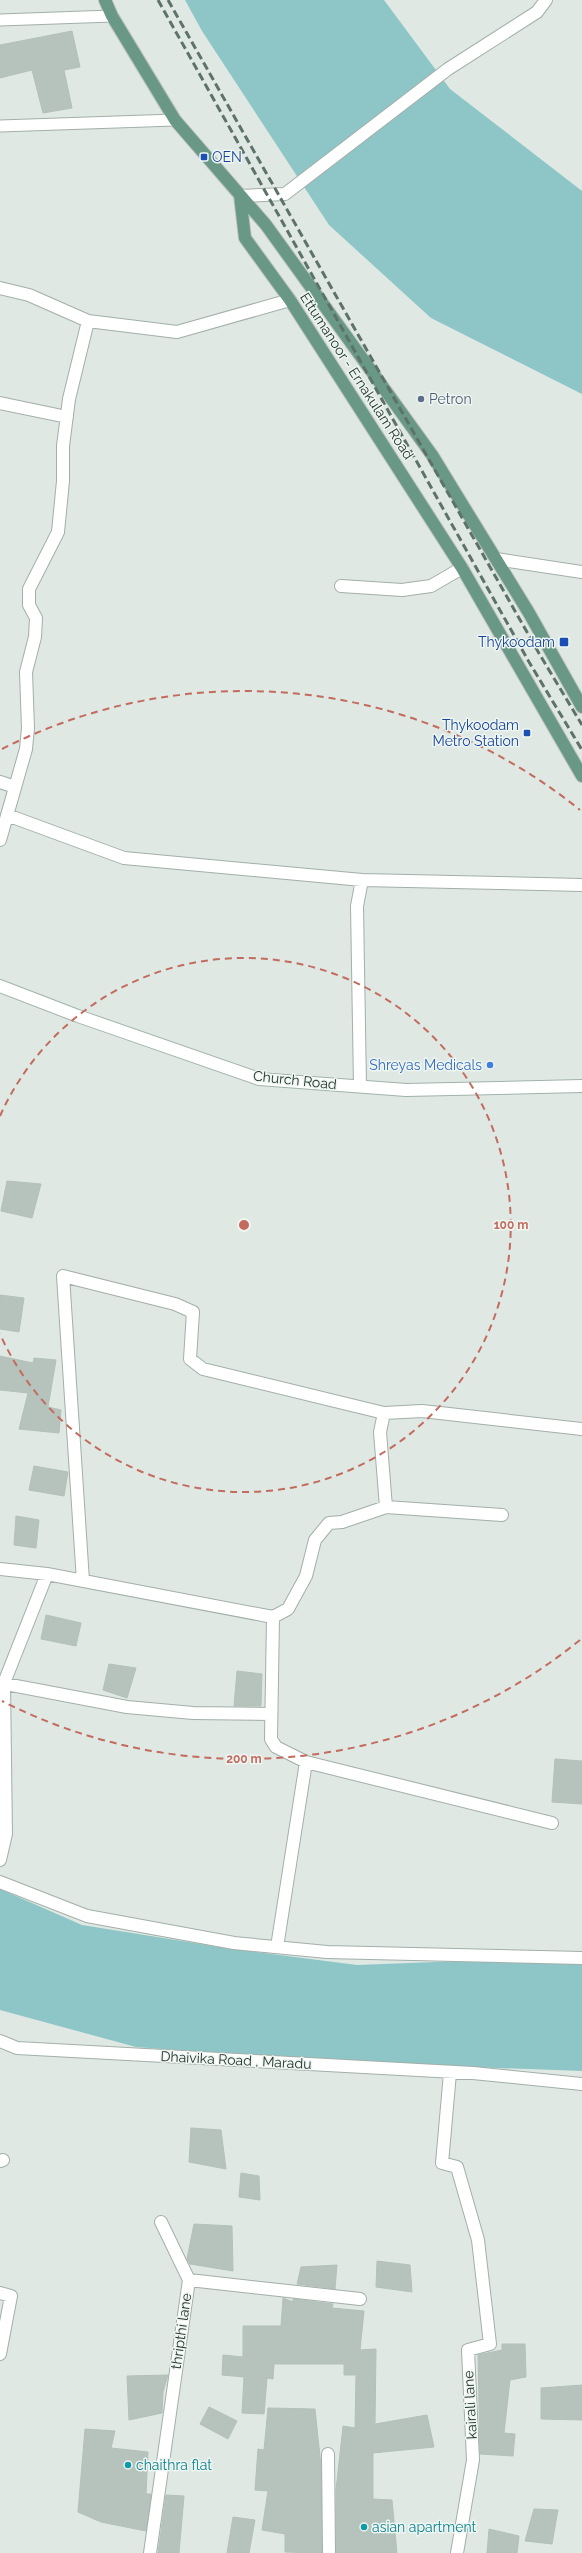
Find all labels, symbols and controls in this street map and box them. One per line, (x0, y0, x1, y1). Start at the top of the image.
place label: OEN (212, 149, 242, 165)
marker: OEN (199, 152, 209, 162)
street label: Ettumanoor - Ernakulam Road (297, 290, 417, 462)
place label: Petron (429, 391, 472, 407)
marker: Petron (416, 394, 426, 404)
place label: Thykoodam (478, 634, 555, 650)
marker: Thykoodam (558, 636, 570, 648)
place label: Thykoodam Metro Station (433, 717, 519, 749)
marker: Thykoodam Metro Station (522, 728, 532, 738)
place label: Shreyas Medicals (369, 1057, 482, 1073)
marker: Shreyas Medicals (485, 1060, 495, 1070)
street label: Church Road (253, 1068, 337, 1092)
centre of rings (237, 1218, 251, 1232)
text: 100 m (494, 1218, 528, 1232)
text: 200 m (226, 1752, 262, 1766)
street label: Dhaivika Road , Maradu (160, 2048, 312, 2072)
street label: thripthi lane (168, 2292, 194, 2370)
street label: kairali lane (460, 2370, 480, 2440)
place label: chaithra flat (136, 2457, 212, 2473)
marker: chaithra flat (123, 2460, 133, 2470)
place label: asian apartment (372, 2519, 476, 2535)
marker: asian apartment (359, 2522, 369, 2532)

